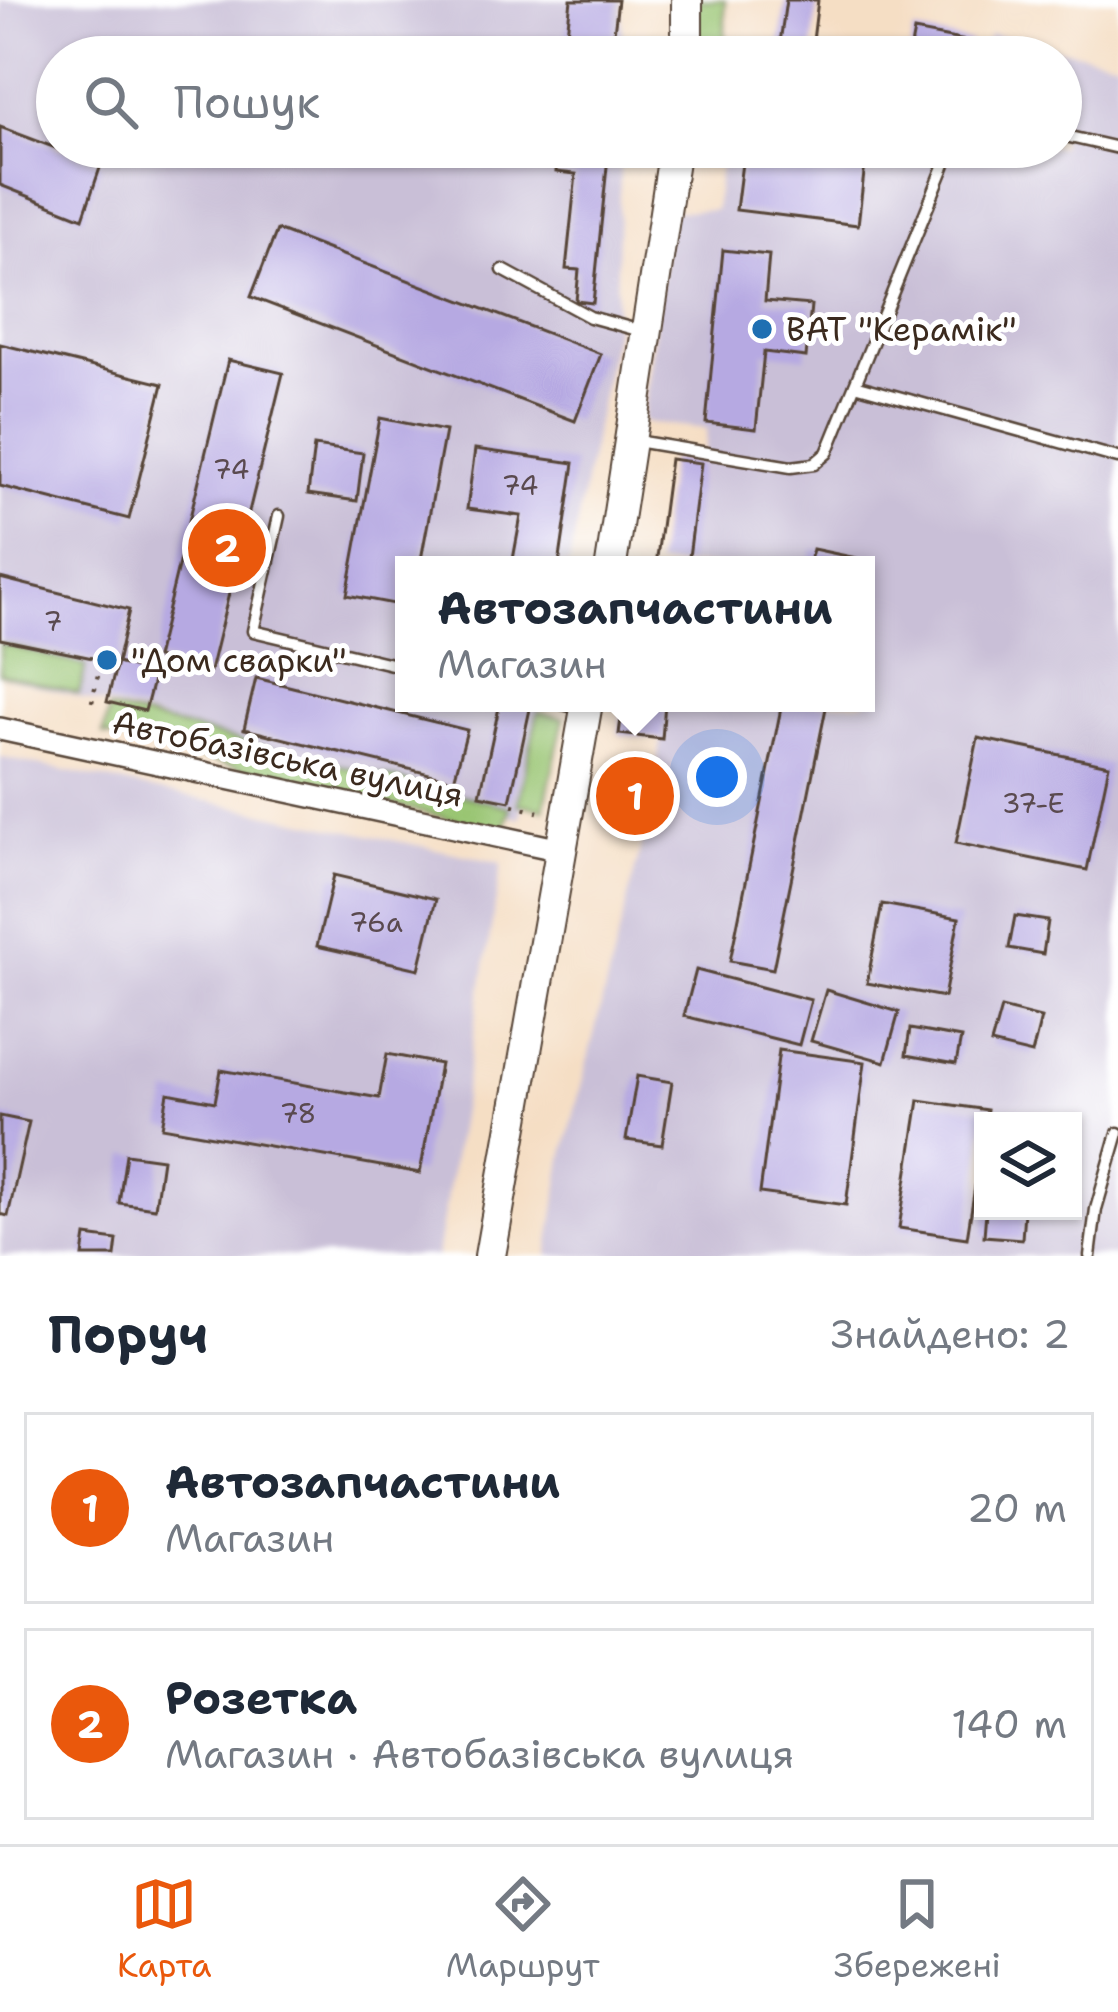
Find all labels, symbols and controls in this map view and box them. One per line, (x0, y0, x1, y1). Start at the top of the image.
search box (36, 36, 1082, 168)
icon: search (78, 69, 144, 135)
text: Пошук (174, 72, 320, 132)
place label: ВАТ "Керамік" (786, 307, 1017, 352)
marker: ВАТ "Керамік" (749, 316, 775, 342)
house number: 74 (213, 451, 249, 488)
house number: 74 (502, 467, 538, 504)
pin: 2 (188, 503, 266, 593)
popup (395, 556, 875, 712)
text: Автозапчастини (437, 578, 833, 638)
house number: 7 (44, 603, 62, 640)
place label: "Дом сварки" (131, 638, 347, 683)
text: Магазин (437, 638, 607, 690)
marker: "Дом сварки" (94, 647, 120, 673)
street label: Автобазівська вулиця (108, 699, 467, 818)
your location (687, 747, 747, 807)
pin: 1 (596, 751, 674, 841)
house number: 37-Е (1002, 785, 1064, 822)
house number: 76а (349, 904, 403, 941)
house number: 78 (280, 1095, 316, 1132)
map controls (974, 1112, 1082, 1220)
button: layers (974, 1112, 1082, 1220)
text: Поруч (48, 1300, 208, 1368)
text: Знайдено: 2 (831, 1308, 1070, 1360)
text: Автозапчастини (165, 1452, 560, 1512)
text: 1 (81, 1482, 99, 1534)
text: 20 m (967, 1482, 1067, 1534)
text: Магазин (165, 1512, 334, 1564)
text: Розетка (165, 1668, 357, 1728)
text: 2 (76, 1698, 104, 1750)
text: 140 m (951, 1698, 1067, 1750)
text: Магазин · Автобазівська вулиця (165, 1728, 794, 1780)
tab: Карта (117, 1871, 212, 1988)
tab: Маршрут (446, 1871, 600, 1988)
tab: Збережені (834, 1871, 1001, 1988)

